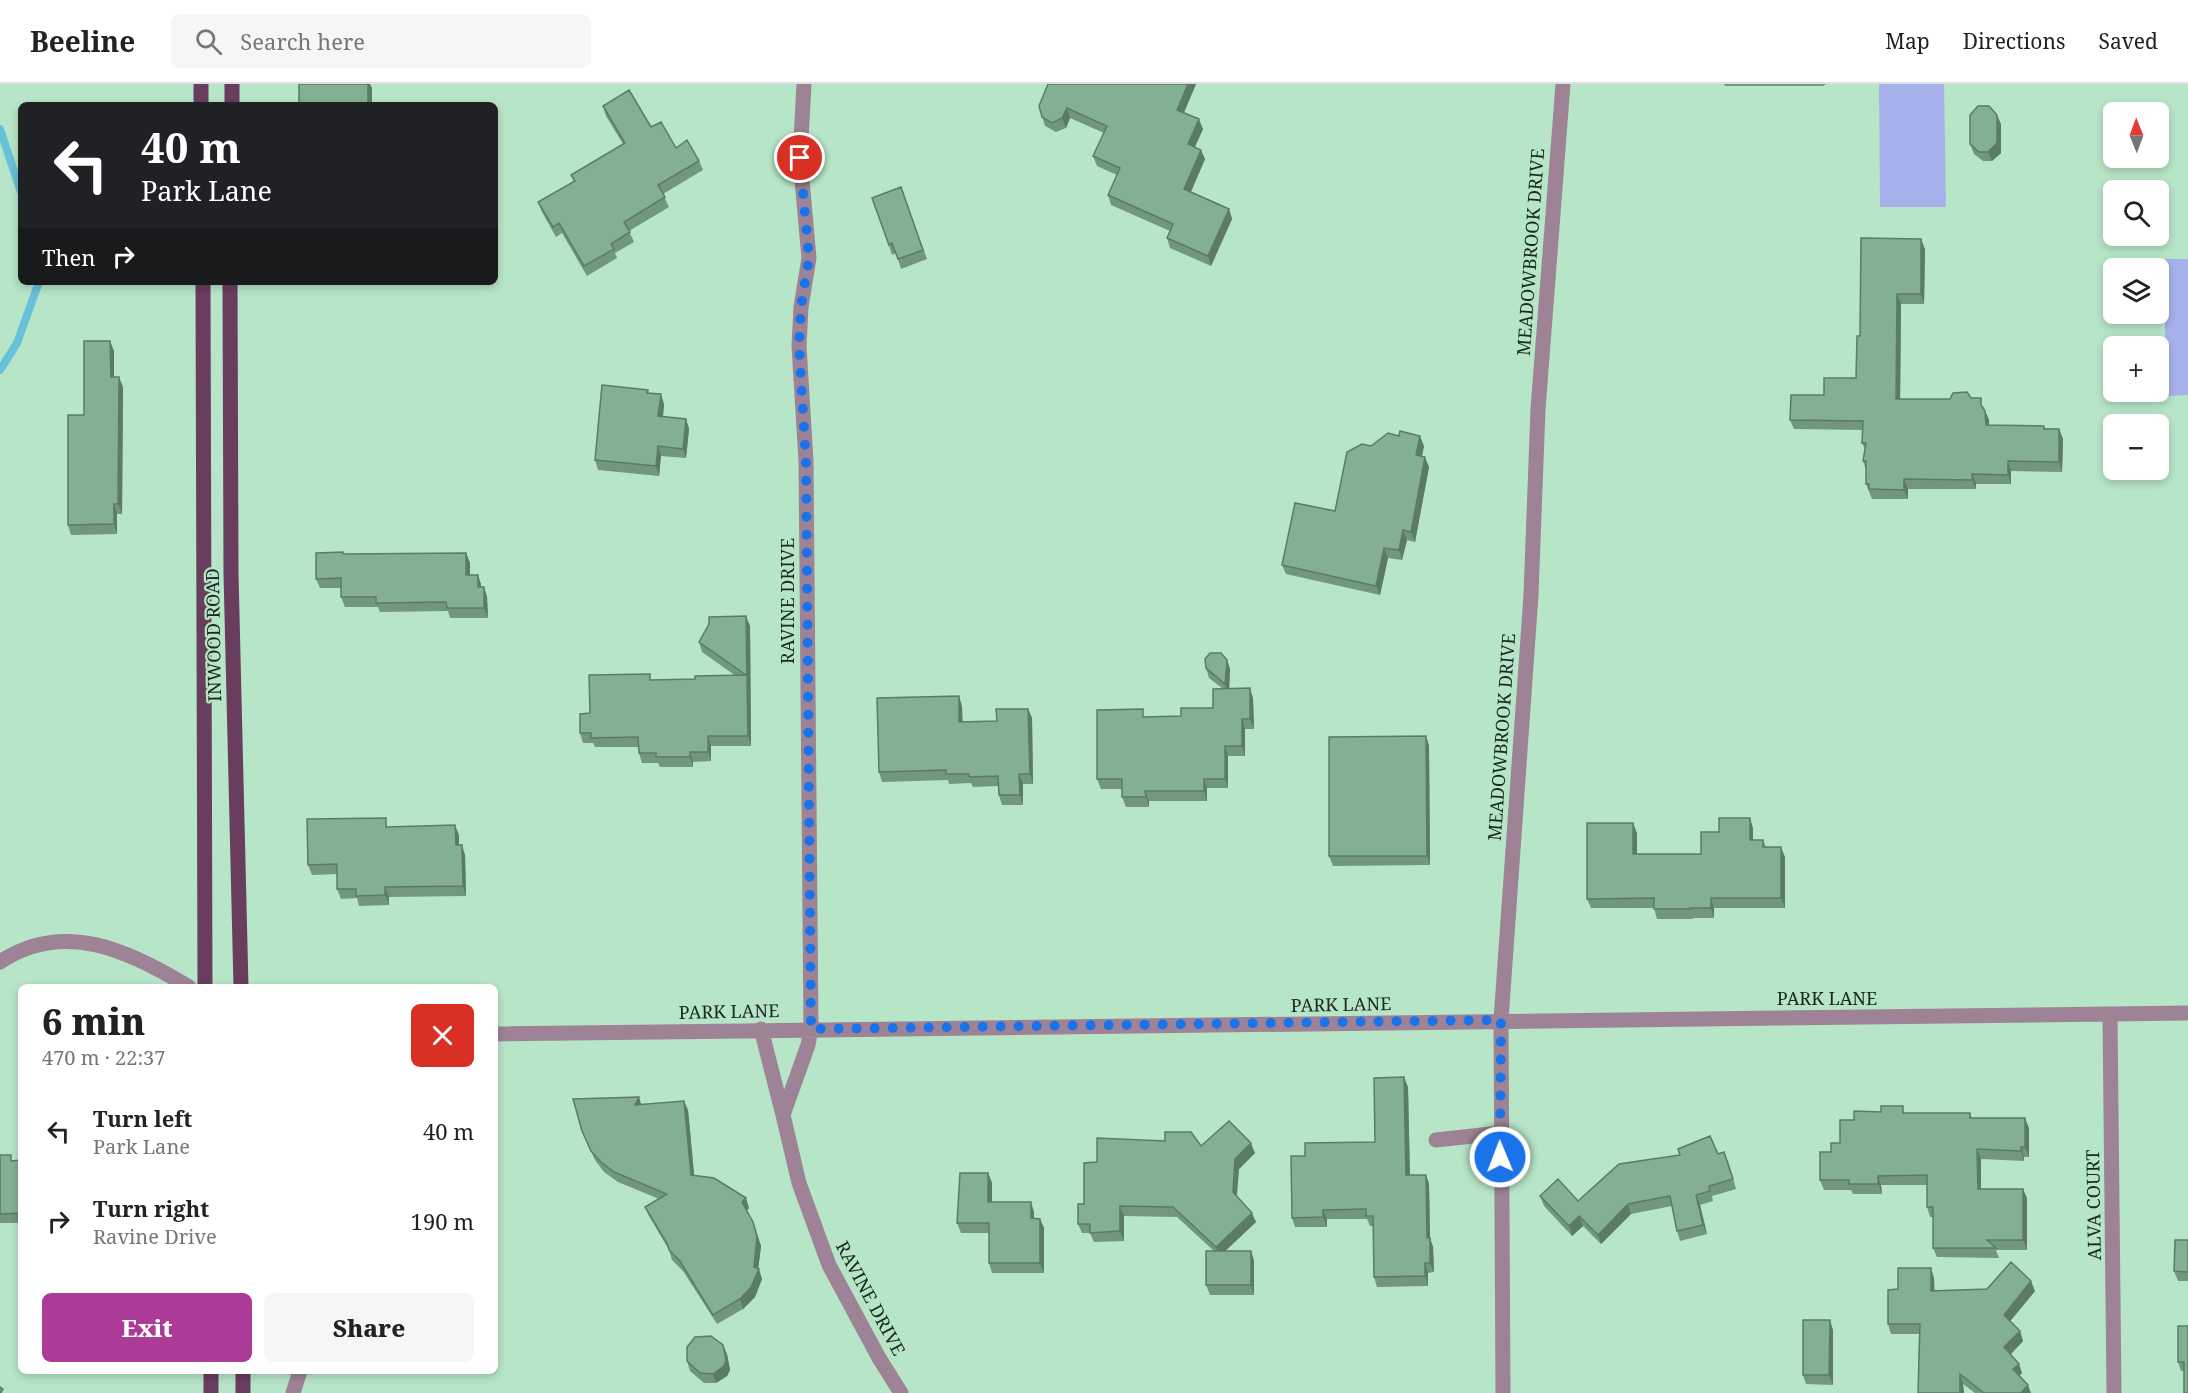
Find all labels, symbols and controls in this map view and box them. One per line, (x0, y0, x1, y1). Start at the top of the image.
search box (171, 14, 591, 68)
text: Beeline (30, 22, 135, 60)
icon: search (192, 25, 225, 58)
text: Search here (240, 26, 365, 56)
text: Map (1885, 27, 1930, 55)
text: Directions (1963, 27, 2065, 55)
text: Saved (2098, 27, 2158, 55)
north arrow (2103, 102, 2169, 168)
map controls (2103, 102, 2169, 480)
text: 40 m (141, 118, 241, 175)
icon: left (42, 126, 120, 204)
pin (774, 132, 825, 183)
icon: arrive (783, 141, 816, 174)
street label: MEADOWBROOK DRIVE (1511, 148, 1549, 356)
text: Park Lane (141, 172, 272, 209)
button: search (2103, 180, 2169, 246)
icon: right (107, 240, 140, 273)
text: Then (42, 242, 95, 272)
button: layers (2103, 258, 2169, 324)
button: + (2103, 336, 2169, 402)
button: − (2103, 414, 2169, 480)
street label: RAVINE DRIVE (775, 538, 799, 664)
street label: INWOOD ROAD (200, 568, 226, 702)
street label: MEADOWBROOK DRIVE (1482, 633, 1520, 841)
street label: PARK LANE (1777, 986, 1877, 1010)
street label: PARK LANE (1290, 991, 1392, 1017)
text: 6 min (42, 997, 145, 1046)
street label: PARK LANE (678, 998, 780, 1024)
button: close (411, 1004, 474, 1067)
text: 470 m · 22:37 (42, 1044, 165, 1071)
text: Turn left (93, 1103, 192, 1133)
icon: left (42, 1115, 75, 1148)
text: 40 m (423, 1116, 474, 1146)
position arrow (1468, 1125, 1532, 1189)
text: Park Lane (93, 1133, 190, 1160)
street label: ALVA COURT (2080, 1149, 2106, 1261)
text: Turn right (93, 1193, 209, 1223)
icon: right (42, 1205, 75, 1238)
text: 190 m (411, 1206, 474, 1236)
text: Ravine Drive (93, 1223, 217, 1250)
street label: RAVINE DRIVE (831, 1237, 911, 1359)
button: Exit (42, 1293, 252, 1362)
button: Share (264, 1293, 474, 1362)

